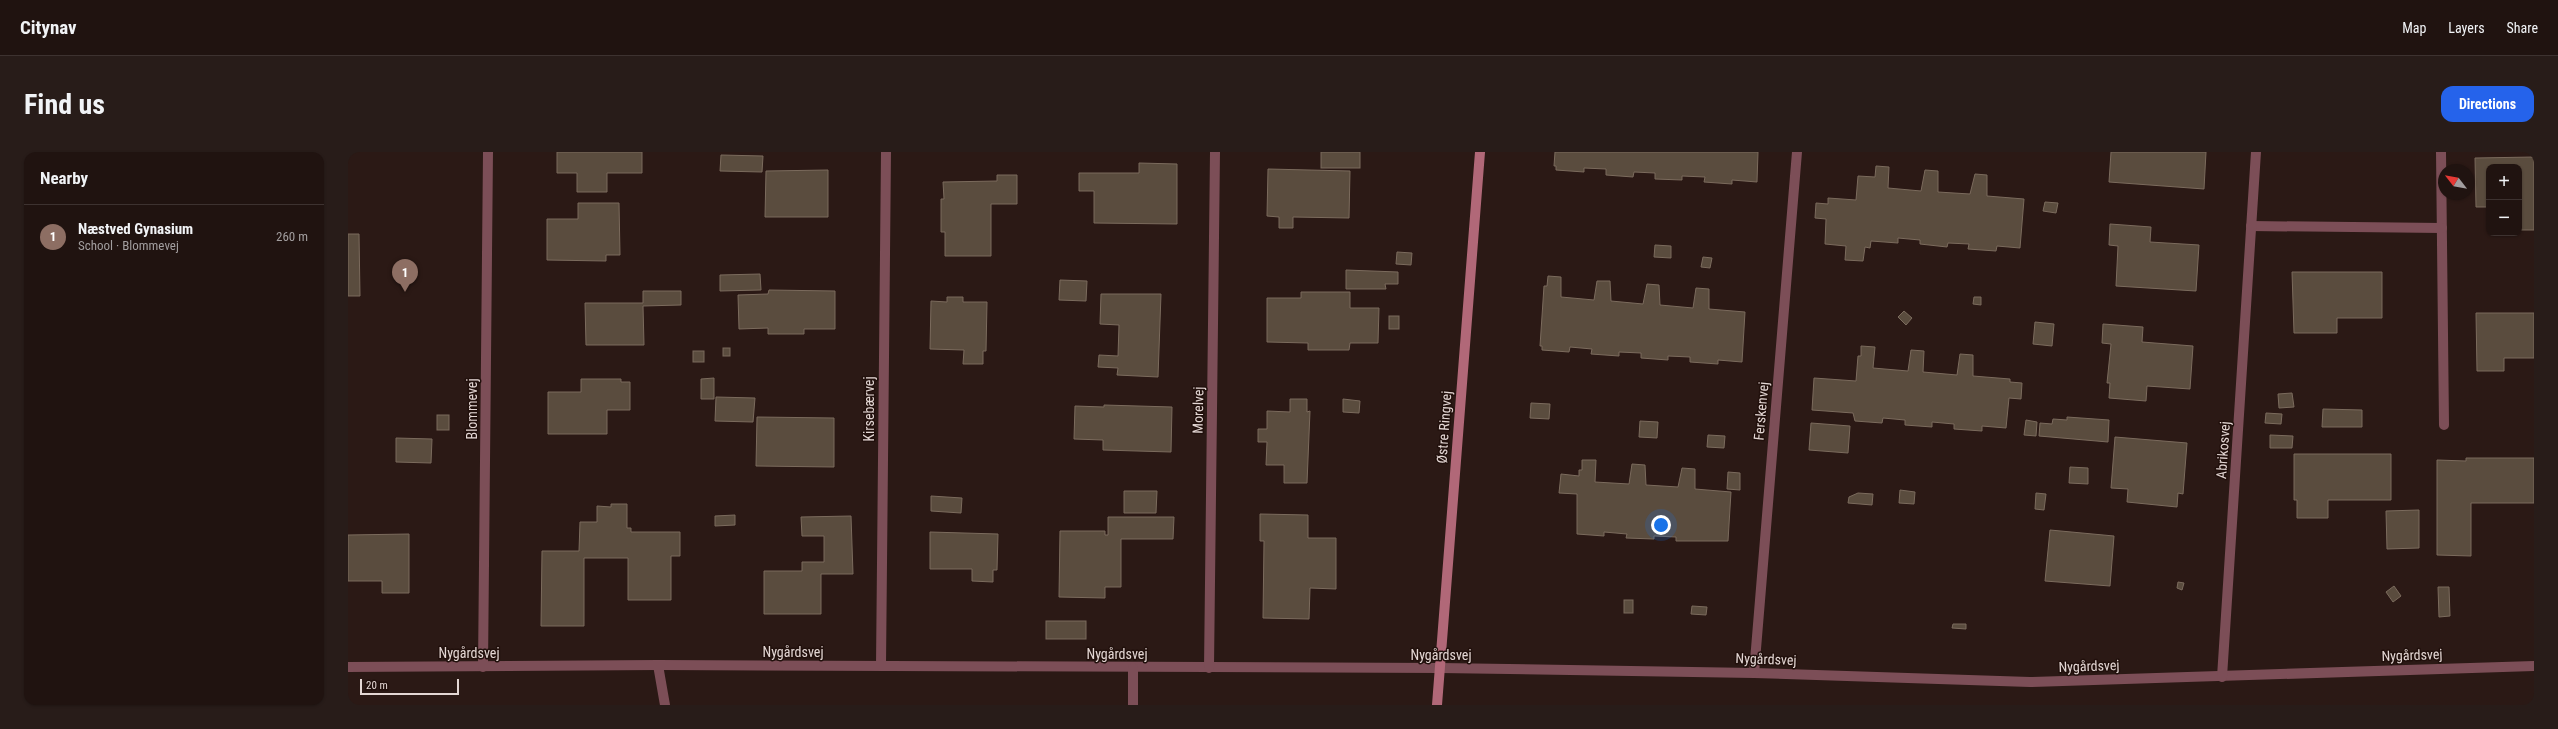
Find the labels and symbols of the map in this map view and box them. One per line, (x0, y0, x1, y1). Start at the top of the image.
north arrow (2438, 164, 2474, 200)
pin: 1 (392, 259, 418, 292)
street label: Kirsebærvej (861, 376, 877, 442)
street label: Blommevej (464, 378, 480, 440)
street label: Ferskenvej (1750, 381, 1772, 441)
street label: Morelvej (1190, 386, 1206, 434)
street label: Østre Ringvej (1433, 390, 1455, 464)
street label: Abrikosvej (2213, 421, 2233, 479)
your location (1651, 515, 1671, 535)
street label: Nygårdsvej (762, 644, 824, 660)
street label: Nygårdsvej (438, 645, 500, 661)
street label: Nygårdsvej (1086, 646, 1148, 662)
street label: Nygårdsvej (2381, 646, 2443, 664)
street label: Nygårdsvej (1410, 647, 1472, 663)
street label: Nygårdsvej (1735, 650, 1797, 668)
street label: Nygårdsvej (2058, 657, 2120, 675)
scale bar (360, 677, 459, 696)

